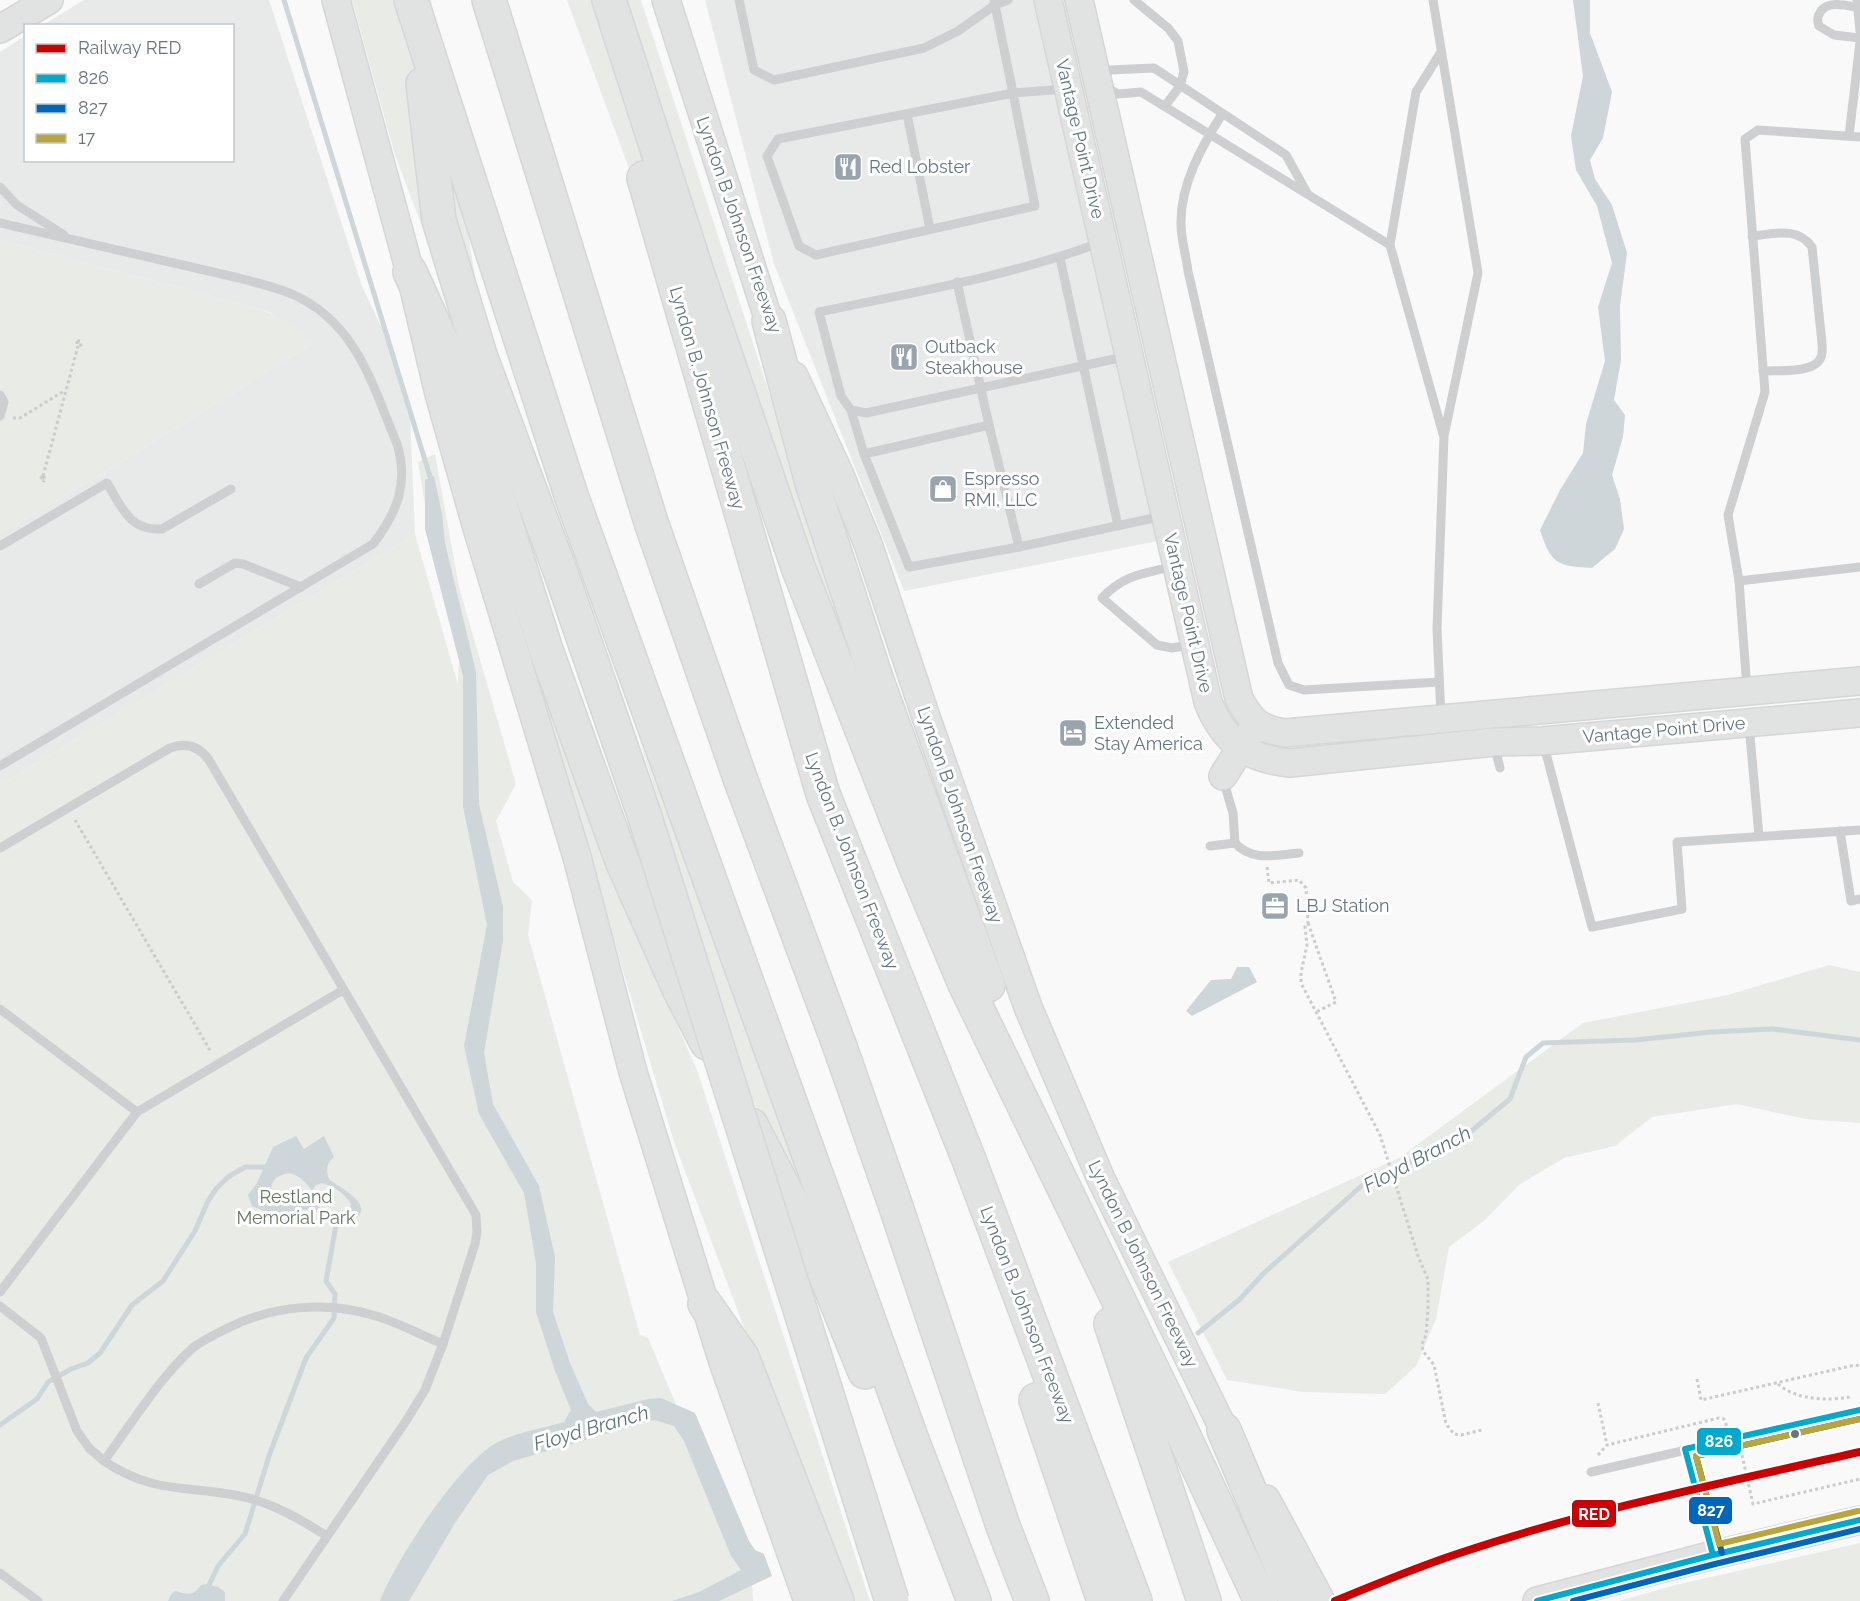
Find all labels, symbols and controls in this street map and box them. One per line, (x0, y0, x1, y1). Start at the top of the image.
legend (24, 24, 234, 162)
text: Railway RED (78, 37, 181, 58)
street label: Vantage Point Drive (1052, 57, 1109, 221)
text: 826 (78, 67, 109, 88)
text: 827 (78, 97, 108, 118)
street label: Lyndon B Johnson Freeway (692, 114, 787, 336)
text: 17 (78, 127, 96, 148)
restaurant icon: Red Lobster (832, 151, 864, 183)
place label: Red Lobster (869, 156, 971, 177)
street label: Lyndon B. Johnson Freeway (666, 284, 749, 512)
place label: Outback Steakhouse (925, 336, 1023, 378)
restaurant icon: Outback Steakhouse (888, 341, 920, 373)
place label: Espresso RMI, LLC (964, 468, 1040, 510)
shop icon: Espresso RMI, LLC (927, 473, 959, 505)
street label: Vantage Point Drive (1160, 531, 1217, 695)
street label: Lyndon B Johnson Freeway (913, 704, 1008, 926)
place label: Extended Stay America (1094, 712, 1203, 754)
street label: Vantage Point Drive (1582, 712, 1747, 747)
hotel icon: Extended Stay America (1057, 717, 1089, 749)
street label: Lyndon B. Johnson Freeway (801, 749, 904, 973)
office icon: LBJ Station (1259, 890, 1291, 922)
place label: LBJ Station (1296, 895, 1389, 916)
water label: Floyd Branch (1359, 1121, 1475, 1197)
street label: Lyndon B Johnson Freeway (1084, 1157, 1203, 1371)
park label: Restland Memorial Park (236, 1186, 356, 1228)
street label: Lyndon B. Johnson Freeway (976, 1203, 1079, 1427)
water label: Floyd Branch (531, 1400, 651, 1456)
line badge: 826 (1696, 1427, 1742, 1456)
unlabelled marker (1789, 1428, 1801, 1440)
text: 826 (1705, 1432, 1733, 1451)
line badge: 827 (1688, 1496, 1733, 1525)
line badge: RED (1571, 1499, 1617, 1528)
text: 827 (1697, 1501, 1725, 1520)
text: RED (1578, 1505, 1610, 1524)

